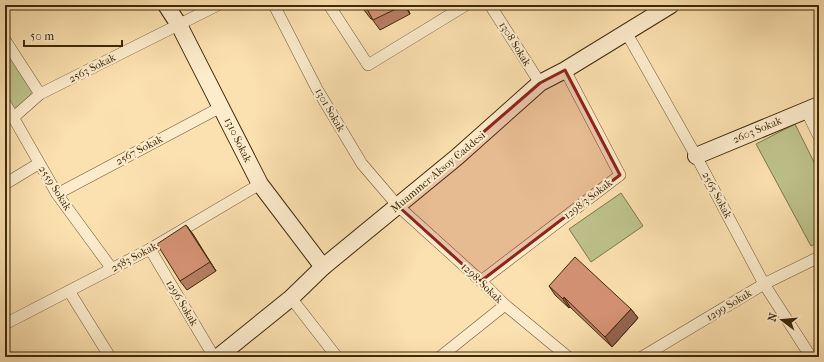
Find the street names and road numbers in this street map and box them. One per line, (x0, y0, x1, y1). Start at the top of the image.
street label: 1308 Sokak (496, 19, 534, 69)
street label: 2563 Sokak (66, 51, 118, 85)
street label: 1301 Sokak (312, 86, 348, 134)
street label: 2603 Sokak (730, 114, 784, 146)
street label: 1310 Sokak (222, 115, 255, 165)
street label: Muammer Aksoy Caddesi (388, 128, 489, 215)
street label: 2567 Sokak (113, 132, 165, 168)
street label: 2559 Sokak (36, 163, 74, 213)
street label: 2565 Sokak (699, 169, 735, 221)
street label: 1298/3 Sokak (561, 176, 615, 222)
street label: 2583 Sokak (109, 239, 160, 275)
street label: 1298. Sokak (458, 260, 506, 306)
street label: 1296 Sokak (163, 278, 201, 329)
street label: 1299 Sokak (704, 286, 755, 324)

